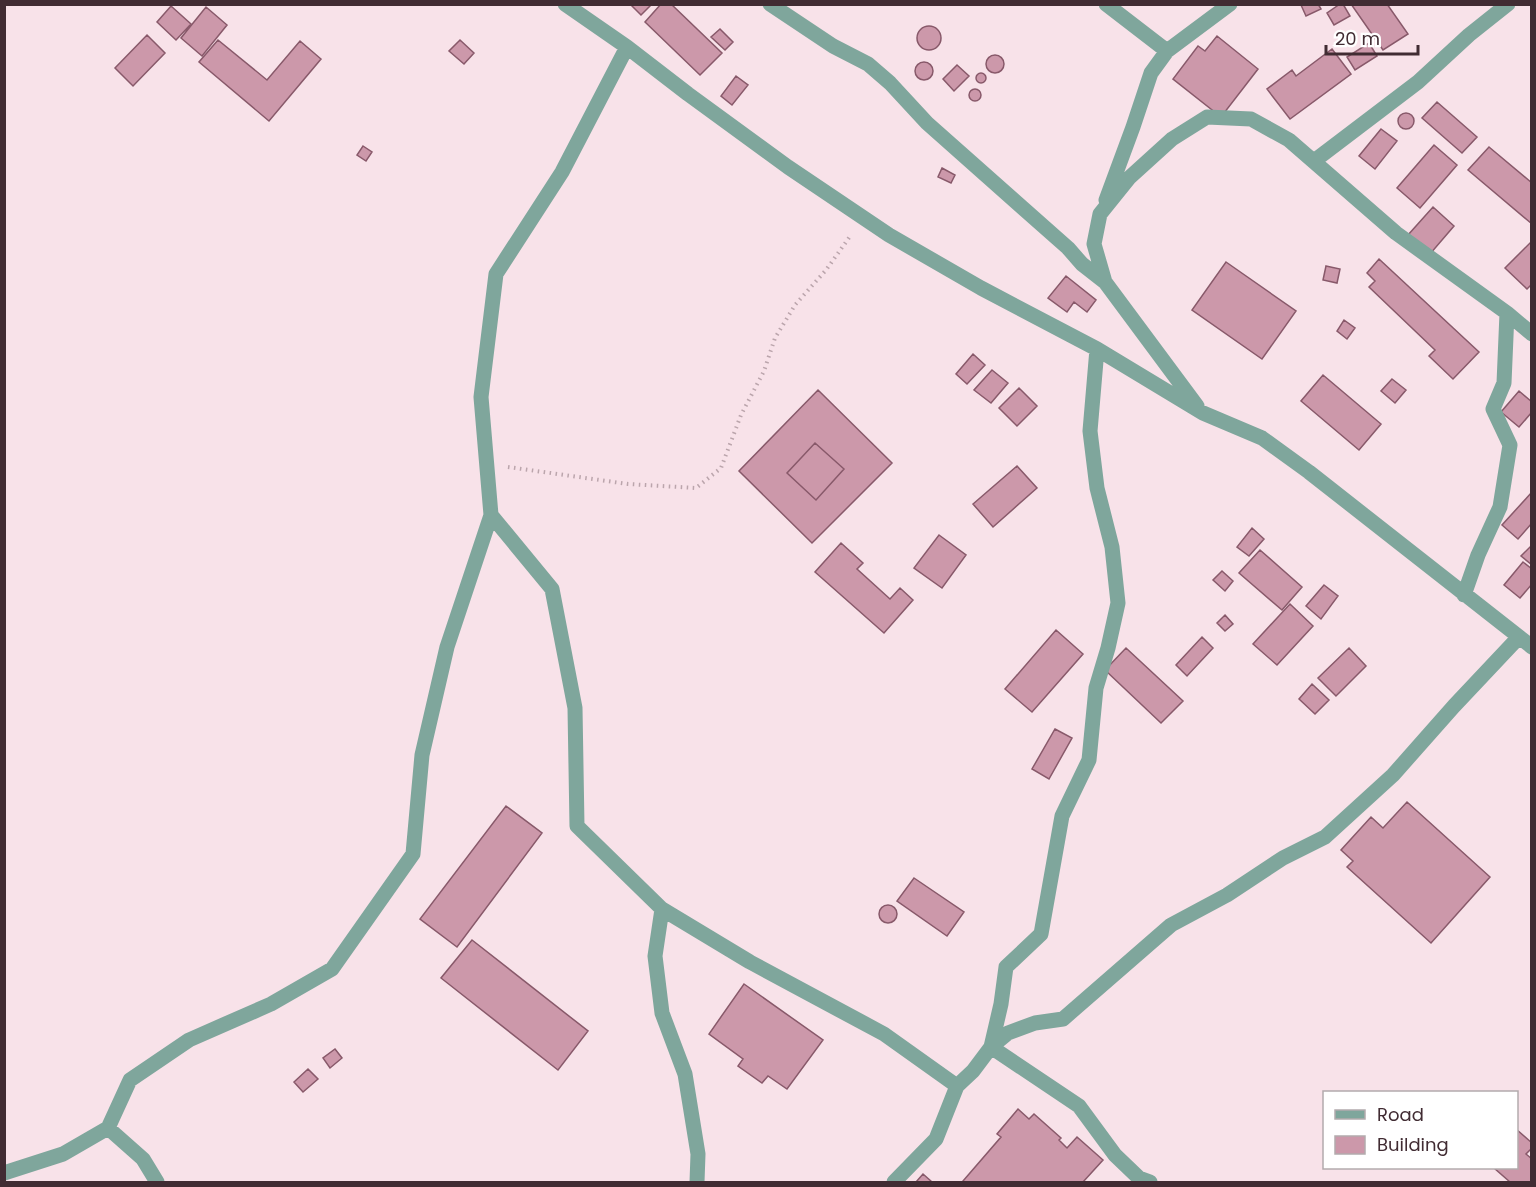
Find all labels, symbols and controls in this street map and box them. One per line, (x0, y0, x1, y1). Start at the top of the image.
scale bar (1326, 18, 1418, 56)
text: 20 m (1335, 26, 1380, 51)
legend (1323, 1091, 1518, 1169)
text: Road (1377, 1102, 1424, 1127)
text: Building (1377, 1132, 1449, 1157)

